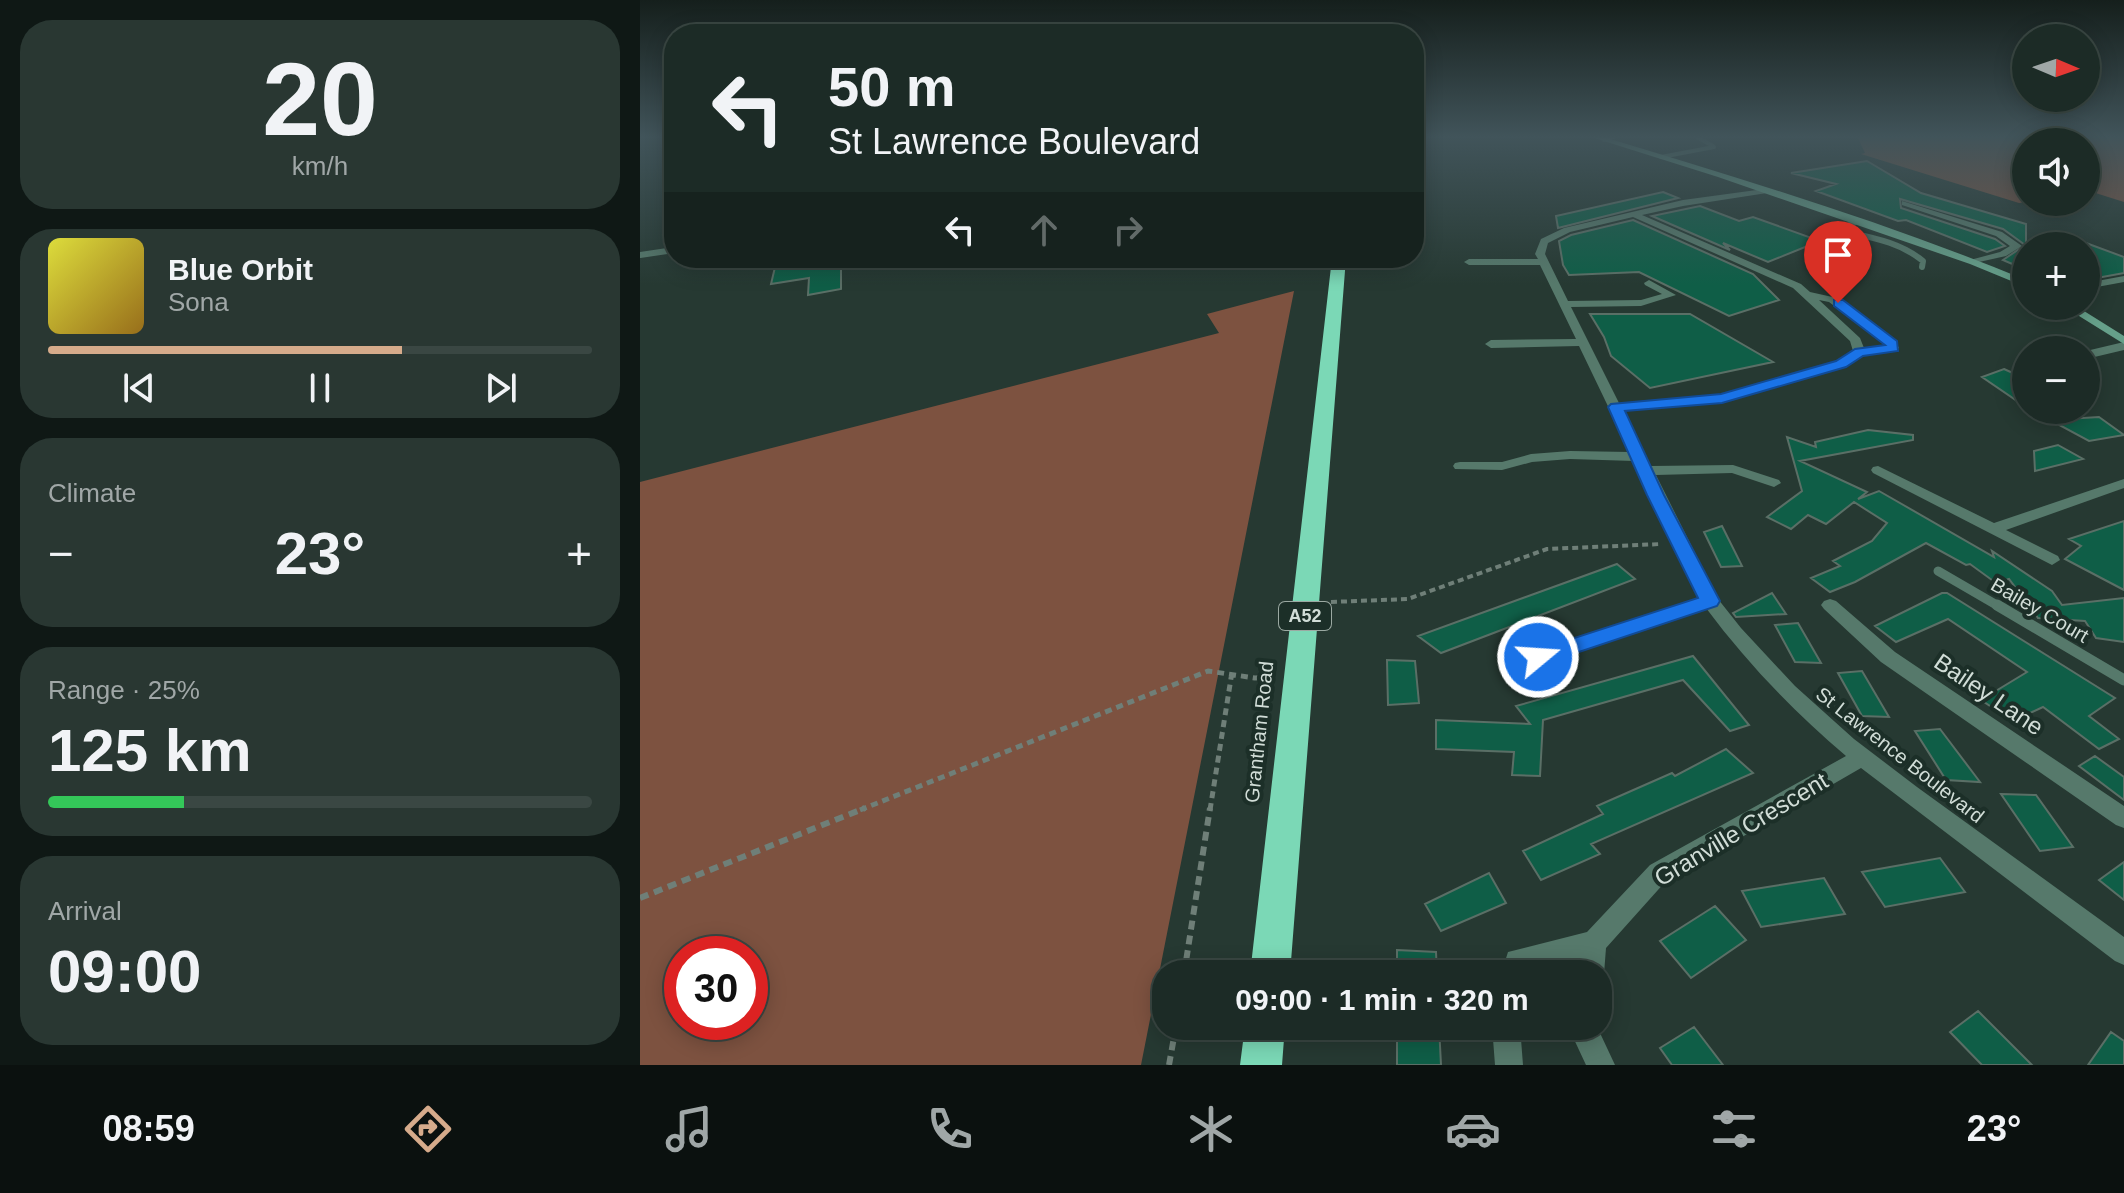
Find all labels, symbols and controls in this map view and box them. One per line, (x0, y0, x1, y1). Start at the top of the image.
north arrow (2012, 24, 2100, 112)
map controls (2012, 24, 2100, 424)
text: 20 (262, 41, 378, 157)
text: 50 m (828, 55, 956, 118)
icon: left (696, 56, 800, 160)
text: St Lawrence Boulevard (828, 121, 1200, 162)
button: sound (2012, 128, 2100, 216)
text: km/h (292, 151, 348, 181)
icon: left (938, 208, 982, 252)
icon: ahead (1022, 208, 1066, 252)
icon: right (1106, 208, 1150, 252)
pin (1804, 221, 1872, 303)
button: + (2012, 232, 2100, 320)
icon: arrive (1816, 233, 1860, 277)
text: Blue Orbit (168, 253, 313, 286)
text: Sona (168, 287, 229, 317)
button: − (2012, 336, 2100, 424)
icon: previous (117, 366, 161, 410)
icon: pause (298, 366, 342, 410)
icon: next (479, 366, 523, 410)
text: Climate (48, 478, 136, 508)
text: 23° (275, 520, 365, 587)
text: − (48, 529, 74, 578)
text: + (566, 529, 592, 578)
street label: Bailey Court (1987, 573, 2093, 647)
road number: A52 (1279, 602, 1331, 630)
position arrow (1496, 615, 1580, 699)
street label: Bailey Lane (1929, 648, 2049, 740)
street label: Grantham Road (1241, 660, 1277, 804)
text: Range · 25% (48, 675, 200, 705)
street label: St Lawrence Boulevard (1812, 683, 1988, 827)
text: 125 km (48, 717, 252, 784)
street label: Granville Crescent (1649, 766, 1833, 891)
text: Arrival (48, 896, 122, 926)
speed limit sign: 30 (664, 936, 768, 1040)
text: 09:00 (48, 938, 201, 1005)
text: 09:00 · 1 min · 320 m (1235, 983, 1529, 1016)
icon: directions (400, 1101, 456, 1157)
icon: music (661, 1101, 717, 1157)
icon: phone (922, 1101, 978, 1157)
icon: climate (1183, 1101, 1239, 1157)
icon: car (1445, 1101, 1501, 1157)
icon: filters (1706, 1101, 1762, 1157)
text: 08:59 (103, 1108, 195, 1149)
text: 23° (1967, 1108, 2021, 1149)

